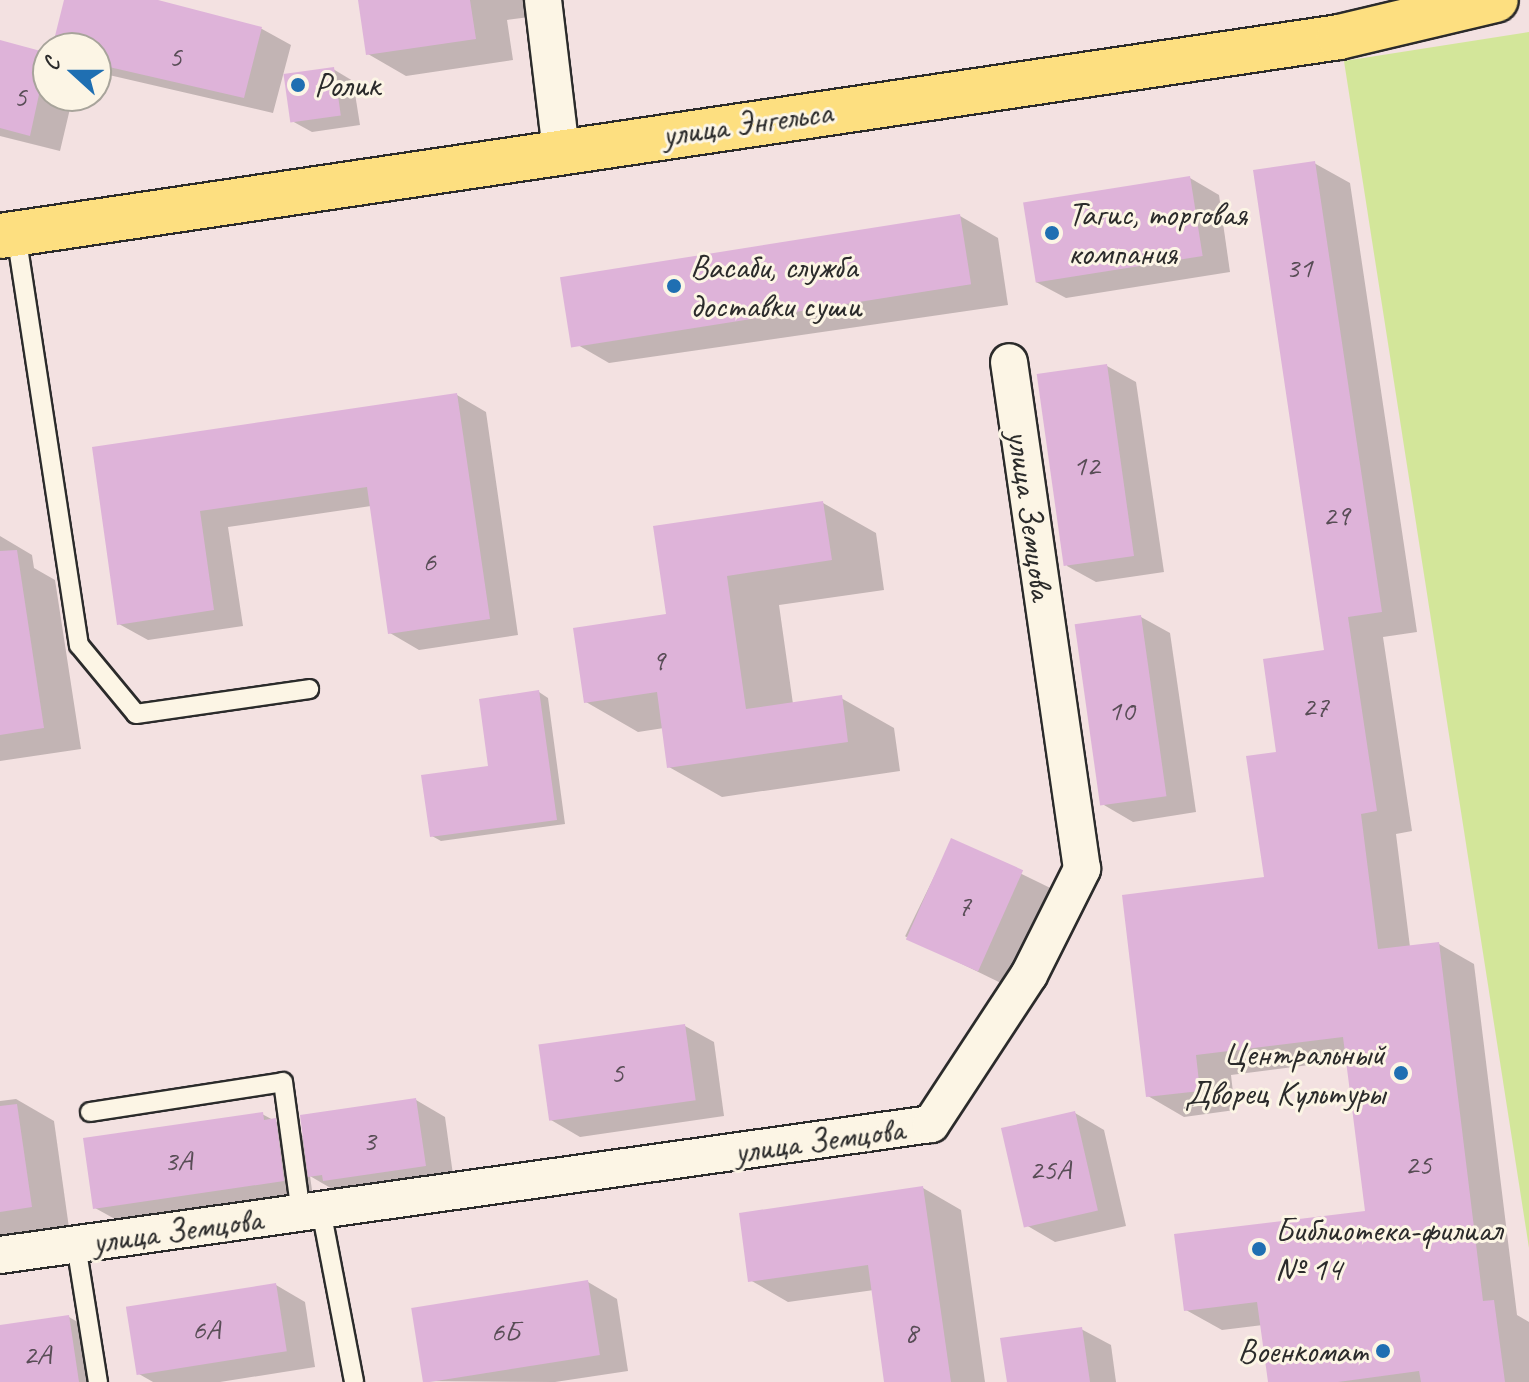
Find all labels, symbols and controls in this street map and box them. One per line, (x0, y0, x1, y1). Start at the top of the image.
north arrow (32, 32, 112, 112)
house number: 5 (168, 38, 182, 74)
text: С (36, 54, 66, 74)
place label: Ролик (314, 65, 380, 105)
marker: Ролик (289, 76, 307, 94)
house number: 5 (13, 78, 27, 114)
street label: улица Энгельса (659, 91, 835, 155)
place label: Тагис, торговая компания (1068, 193, 1247, 272)
marker: Тагис, торговая компания (1043, 224, 1061, 242)
place label: Васаби, служба доставки суши (690, 246, 858, 326)
house number: 31 (1286, 249, 1312, 285)
marker: Васаби, служба доставки суши (665, 277, 683, 295)
street label: улица Земцова (999, 428, 1063, 602)
house number: 12 (1073, 447, 1099, 483)
house number: 29 (1323, 497, 1349, 533)
house number: 6 (422, 543, 436, 579)
house number: 9 (651, 642, 665, 678)
house number: 27 (1302, 688, 1328, 724)
house number: 10 (1108, 692, 1134, 728)
house number: 7 (957, 887, 971, 923)
place label: Центральный Дворец Культуры (1186, 1033, 1385, 1112)
house number: 5 (610, 1054, 624, 1090)
marker: Центральный Дворец Культуры (1392, 1064, 1410, 1082)
street label: улица Земцова (732, 1108, 906, 1172)
house number: 3 (362, 1122, 376, 1158)
house number: 3А (164, 1142, 192, 1178)
house number: 25 (1405, 1146, 1431, 1182)
house number: 25А (1029, 1151, 1071, 1187)
street label: улица Земцова (90, 1198, 264, 1262)
place label: Библиотека-филиал № 14 (1275, 1209, 1502, 1288)
marker: Библиотека-филиал № 14 (1250, 1240, 1268, 1258)
house number: 6А (192, 1311, 220, 1347)
house number: 6Б (491, 1313, 519, 1349)
house number: 8 (904, 1314, 918, 1350)
place label: Военкомат (1238, 1331, 1367, 1371)
house number: 2А (23, 1336, 51, 1372)
marker: Военкомат (1374, 1342, 1392, 1360)

